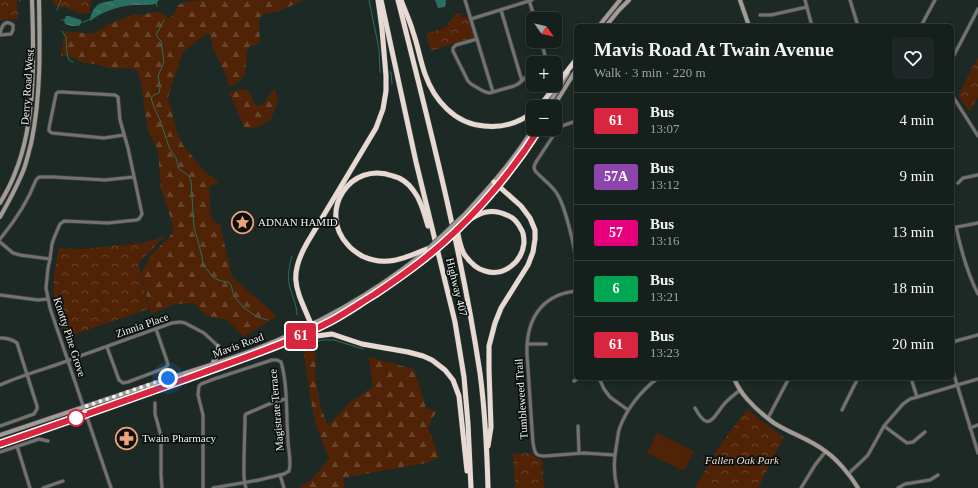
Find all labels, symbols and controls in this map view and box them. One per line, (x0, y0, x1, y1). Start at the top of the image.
north arrow (526, 12, 562, 48)
map controls (526, 12, 562, 136)
button: heart (892, 37, 934, 79)
text: Mavis Road At Twain Avenue (594, 39, 834, 60)
street label: Derry Road West (18, 49, 36, 125)
button: + (526, 56, 562, 92)
text: Walk · 3 min · 220 m (594, 65, 706, 80)
button: − (526, 100, 562, 136)
text: Bus (650, 104, 674, 120)
text: 4 min (899, 112, 934, 128)
text: 61 (609, 113, 623, 128)
text: 13:07 (650, 121, 680, 136)
text: Bus (650, 160, 674, 176)
text: 9 min (899, 168, 934, 184)
text: 57A (604, 169, 628, 184)
text: 13:12 (650, 177, 680, 192)
place icon: ADNAN HAMID (230, 209, 256, 235)
place label: ADNAN HAMID (258, 216, 338, 228)
text: Bus (650, 216, 674, 232)
text: 13 min (892, 224, 934, 240)
text: 57 (609, 225, 623, 240)
text: 13:16 (650, 233, 680, 248)
street label: Highway 407 (444, 257, 470, 318)
text: Bus (650, 272, 674, 288)
text: 18 min (892, 280, 934, 296)
text: 6 (613, 281, 620, 296)
text: 13:21 (650, 289, 680, 304)
street label: Knotty Pine Grove (51, 296, 89, 378)
street label: Zinnia Place (114, 310, 170, 340)
line badge: 61 (283, 323, 319, 349)
text: 61 (294, 328, 308, 343)
text: Bus (650, 328, 674, 344)
street label: Mavis Road (211, 330, 266, 360)
text: 20 min (892, 336, 934, 352)
text: 61 (609, 337, 623, 352)
text: 13:23 (650, 345, 680, 360)
street label: Tumbleweed Trail (512, 358, 530, 440)
your location (158, 368, 178, 388)
street label: Magistrate Terrace (266, 368, 286, 452)
unlabelled marker (67, 409, 85, 427)
pharmacy icon: Twain Pharmacy (113, 425, 139, 451)
place label: Twain Pharmacy (142, 432, 217, 444)
park label: Fallen Oak Park (704, 454, 780, 466)

